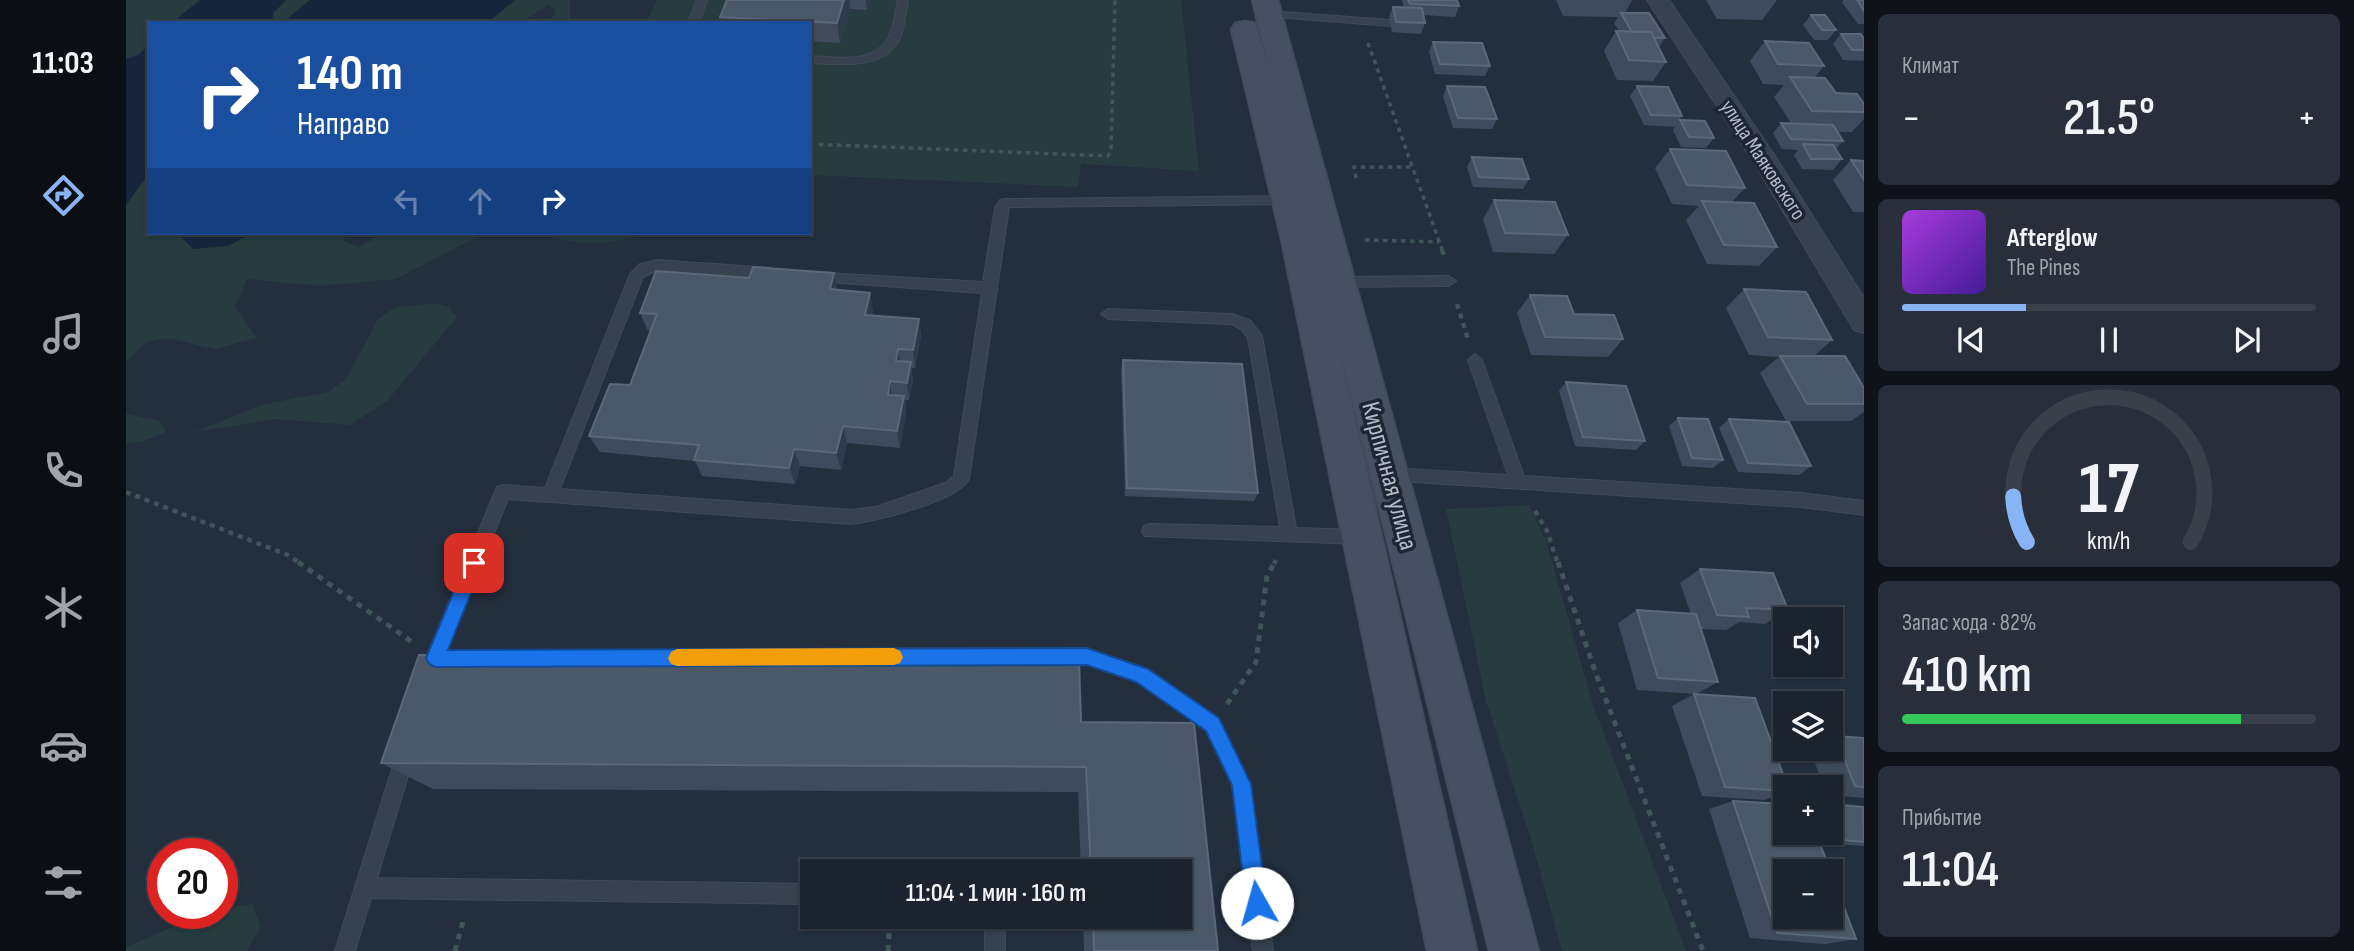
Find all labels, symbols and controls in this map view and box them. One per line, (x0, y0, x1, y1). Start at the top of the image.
text: 11:03 (32, 44, 94, 83)
text: 140 m (297, 45, 403, 104)
icon: right (182, 49, 273, 140)
text: Климат (1902, 52, 1959, 80)
text: 21.5° (2063, 87, 2155, 150)
street label: улица Маяковского (1715, 95, 1811, 225)
text: − (1902, 96, 1921, 141)
text: + (2297, 96, 2316, 141)
text: Направо (297, 105, 390, 144)
icon: directions (39, 171, 88, 220)
icon: left (388, 182, 426, 220)
icon: ahead (461, 182, 499, 220)
icon: right (534, 182, 572, 220)
text: Afterglow (2007, 223, 2098, 254)
text: The Pines (2007, 254, 2080, 282)
icon: music (39, 309, 88, 358)
icon: previous (1952, 321, 1990, 359)
icon: pause (2090, 321, 2128, 359)
icon: next (2228, 321, 2266, 359)
street label: Кирпичная улица (1354, 398, 1424, 554)
icon: phone (39, 446, 88, 495)
text: 17 (2079, 446, 2139, 534)
text: km/h (2087, 525, 2131, 556)
pin (444, 533, 504, 593)
icon: arrive (455, 544, 493, 582)
icon: climate (39, 583, 88, 632)
map controls (1773, 607, 1843, 929)
button: sound (1773, 607, 1843, 677)
text: Запас хода · 82% (1902, 609, 2036, 637)
text: 410 km (1902, 644, 2032, 707)
button: layers (1773, 691, 1843, 761)
icon: car (39, 721, 88, 770)
button: + (1773, 775, 1843, 845)
text: Прибытие (1902, 804, 1982, 832)
speed limit sign: 20 (147, 838, 238, 929)
text: 11:04 (1902, 839, 1999, 902)
icon: filters (39, 858, 88, 907)
button: − (1773, 859, 1843, 929)
position arrow (1220, 866, 1294, 940)
text: 11:04 · 1 мин · 160 m (906, 878, 1086, 909)

